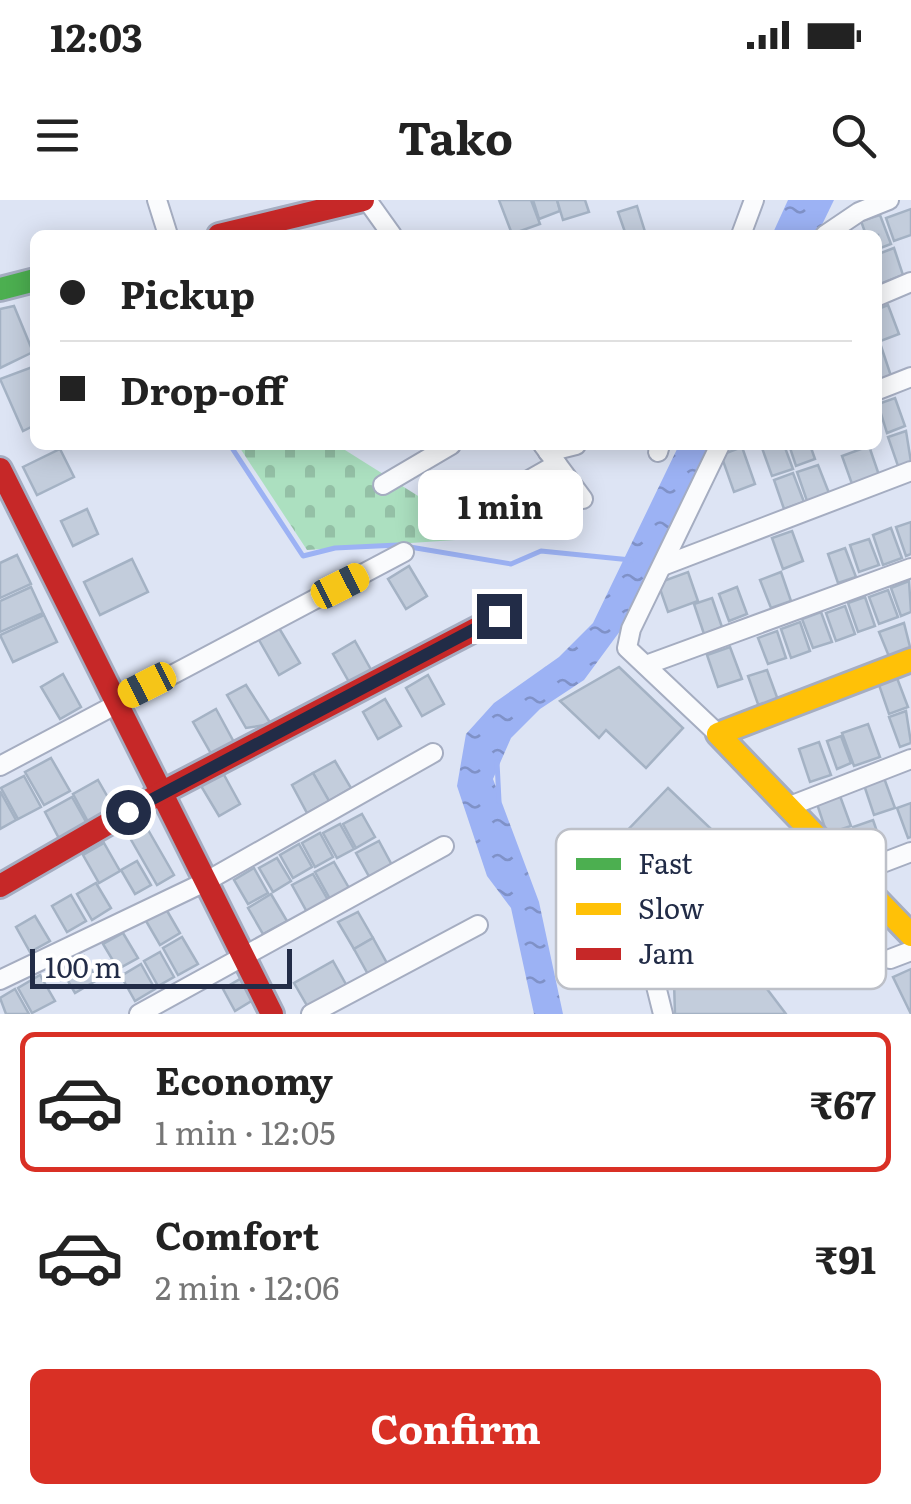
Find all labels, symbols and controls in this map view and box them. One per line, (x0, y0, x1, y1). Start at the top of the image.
text: 12:03 (50, 7, 143, 64)
text: Tako (398, 102, 513, 169)
icon: menu (30, 108, 85, 163)
icon: search (826, 108, 881, 163)
text: Pickup (120, 264, 255, 321)
text: Drop-off (120, 360, 285, 417)
callout: 1 min (416, 471, 582, 541)
text: 1 min (458, 481, 543, 529)
car (306, 559, 374, 613)
route end (477, 594, 522, 639)
car (113, 658, 181, 712)
route start (106, 790, 151, 835)
legend (556, 829, 886, 989)
text: Fast (638, 841, 693, 883)
text: Slow (638, 886, 704, 928)
text: Jam (638, 931, 694, 973)
scale bar (30, 944, 292, 988)
text: 100 m (45, 945, 122, 987)
text: Economy (155, 1050, 333, 1107)
icon: car (35, 1057, 125, 1147)
text: ₹67 (810, 1074, 876, 1131)
text: 1 min · 12:05 (155, 1107, 335, 1155)
text: Comfort (155, 1205, 319, 1262)
icon: car (35, 1212, 125, 1302)
text: ₹91 (815, 1229, 876, 1286)
text: 2 min · 12:06 (155, 1262, 340, 1310)
button: Confirm (30, 1369, 881, 1484)

